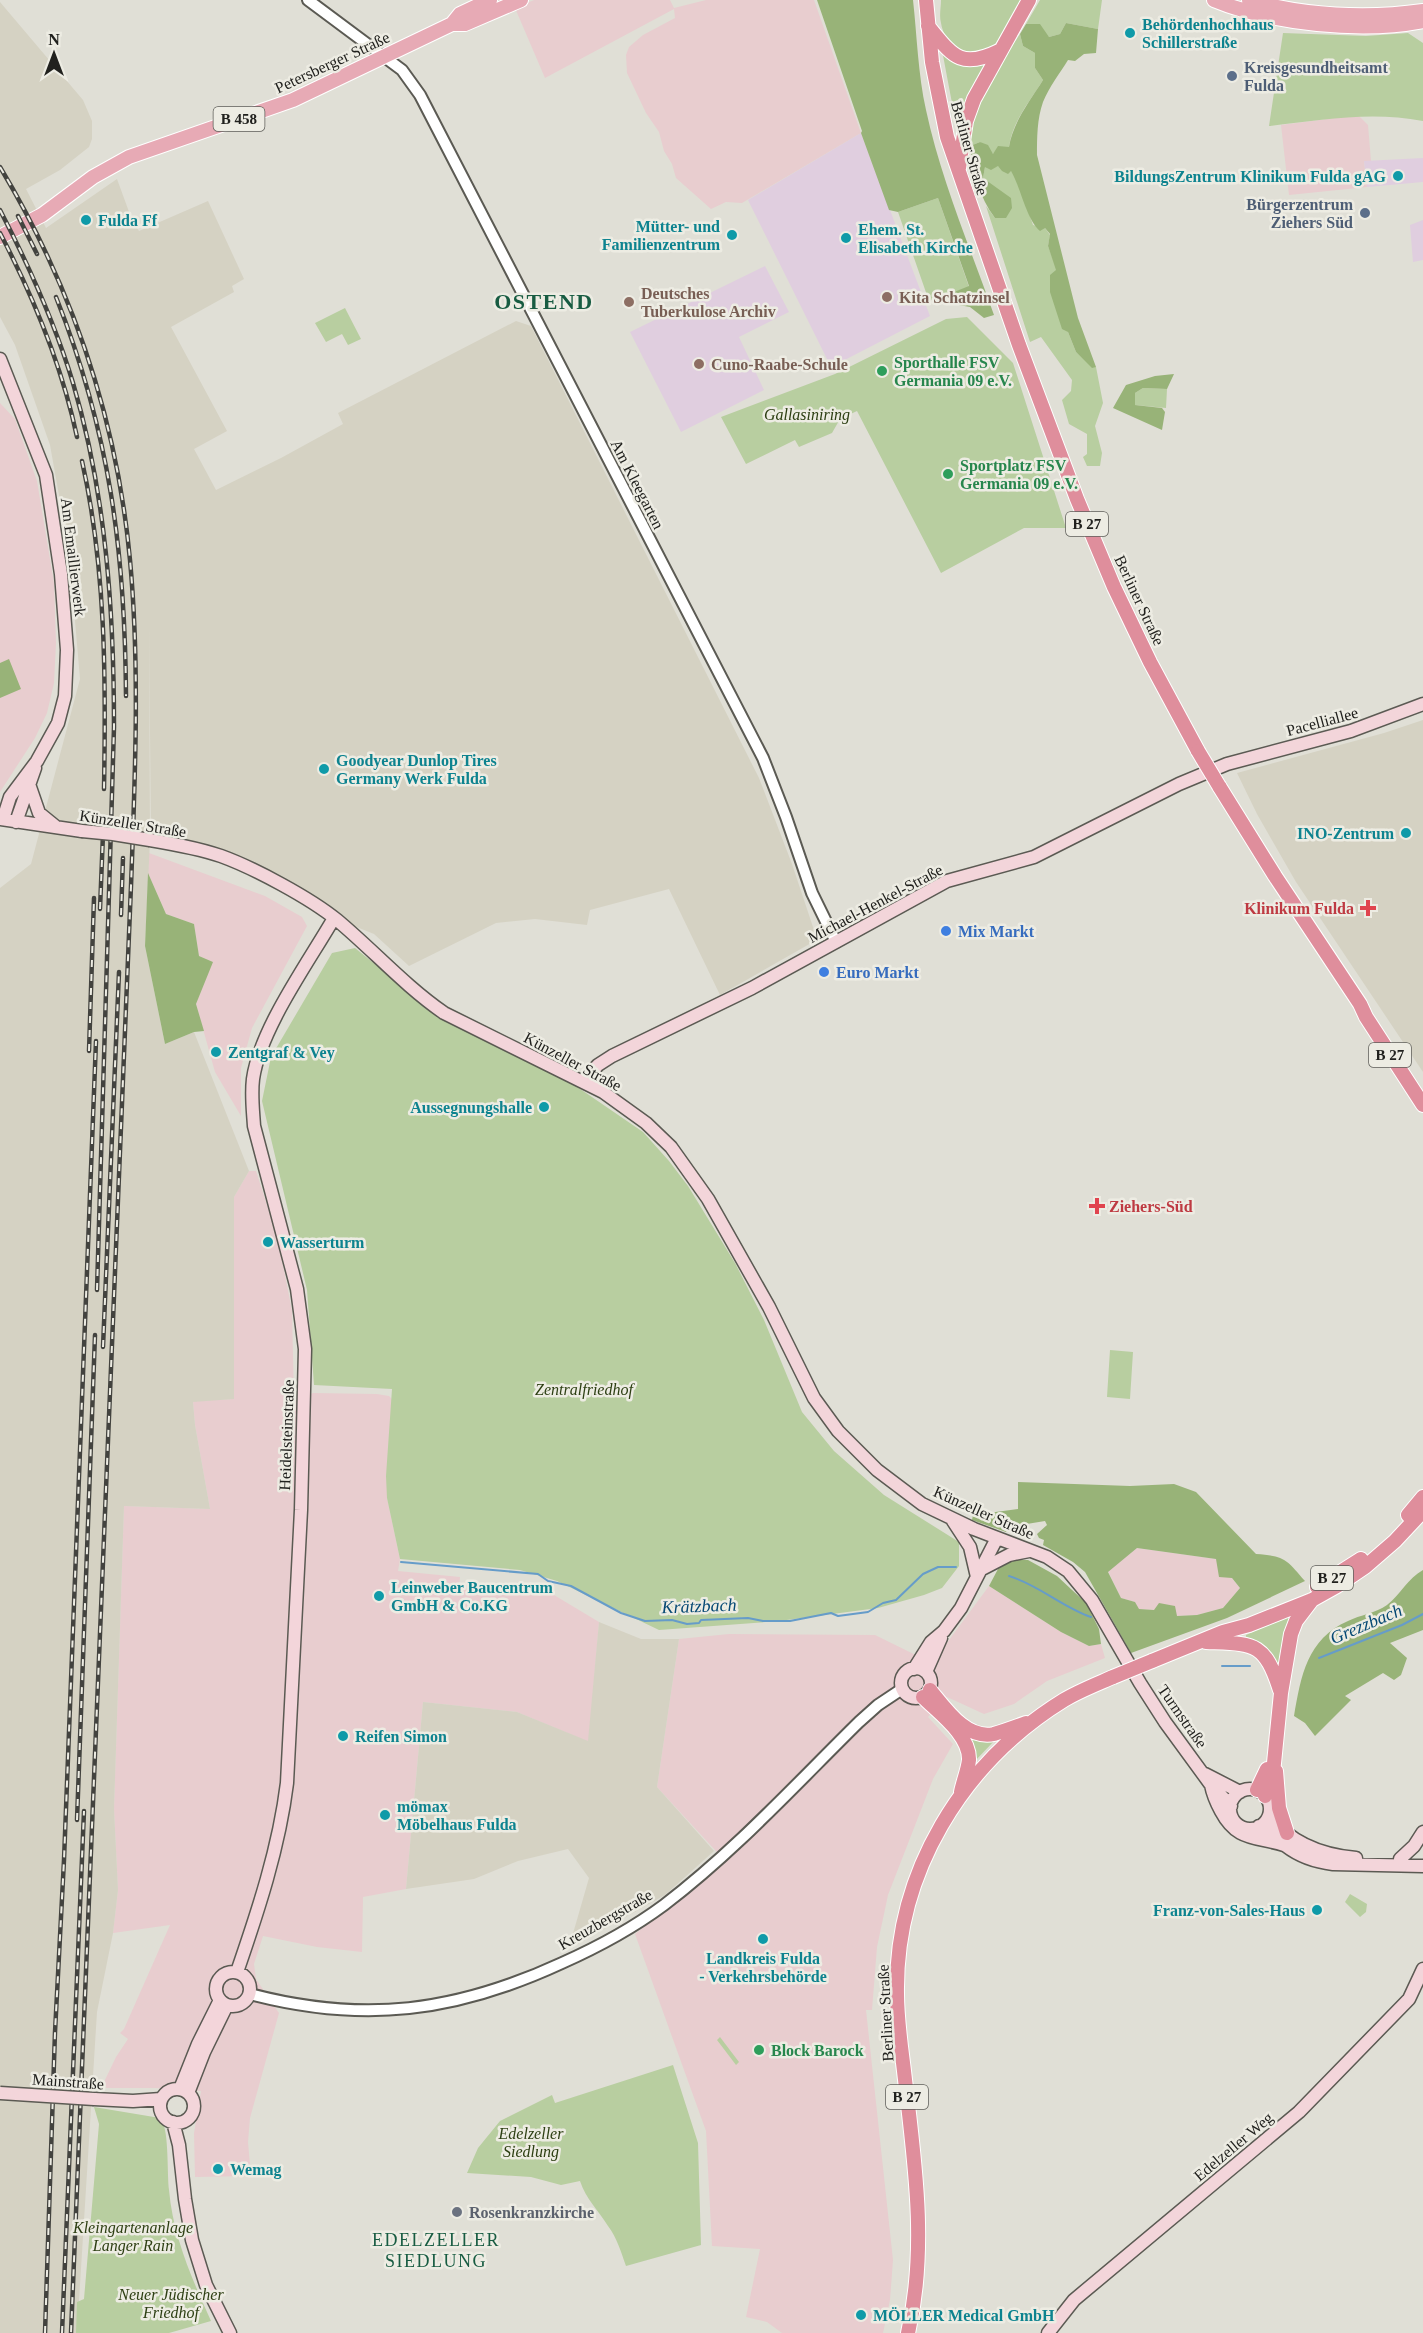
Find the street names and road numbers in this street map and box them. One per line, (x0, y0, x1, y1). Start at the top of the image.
street label: Petersberger Straße (272, 28, 393, 97)
street label: Berliner Straße (948, 99, 991, 197)
road number: B 458 (214, 107, 264, 131)
street label: Am Kleegarten (607, 437, 667, 532)
street label: Am Emaillierwerk (58, 497, 89, 617)
road number: B 27 (1066, 512, 1108, 536)
street label: Berliner Straße (1111, 553, 1168, 648)
street label: Pacelliallee (1284, 704, 1360, 739)
street label: Künzeller Straße (78, 807, 188, 840)
street label: Michael-Henkel-Straße (805, 861, 946, 946)
street label: Künzeller Straße (521, 1029, 624, 1094)
road number: B 27 (1369, 1043, 1411, 1067)
street label: Heidelsteinstraße (276, 1379, 297, 1491)
street label: Künzeller Straße (931, 1483, 1037, 1542)
road number: B 27 (1311, 1566, 1353, 1590)
street label: Turmstraße (1155, 1681, 1211, 1751)
street label: Kreuzbergstraße (555, 1886, 656, 1954)
street label: Berliner Straße (874, 1964, 897, 2062)
street label: Mainstraße (31, 2071, 104, 2092)
road number: B 27 (886, 2085, 928, 2109)
street label: Edelzeller Weg (1191, 2109, 1277, 2185)

